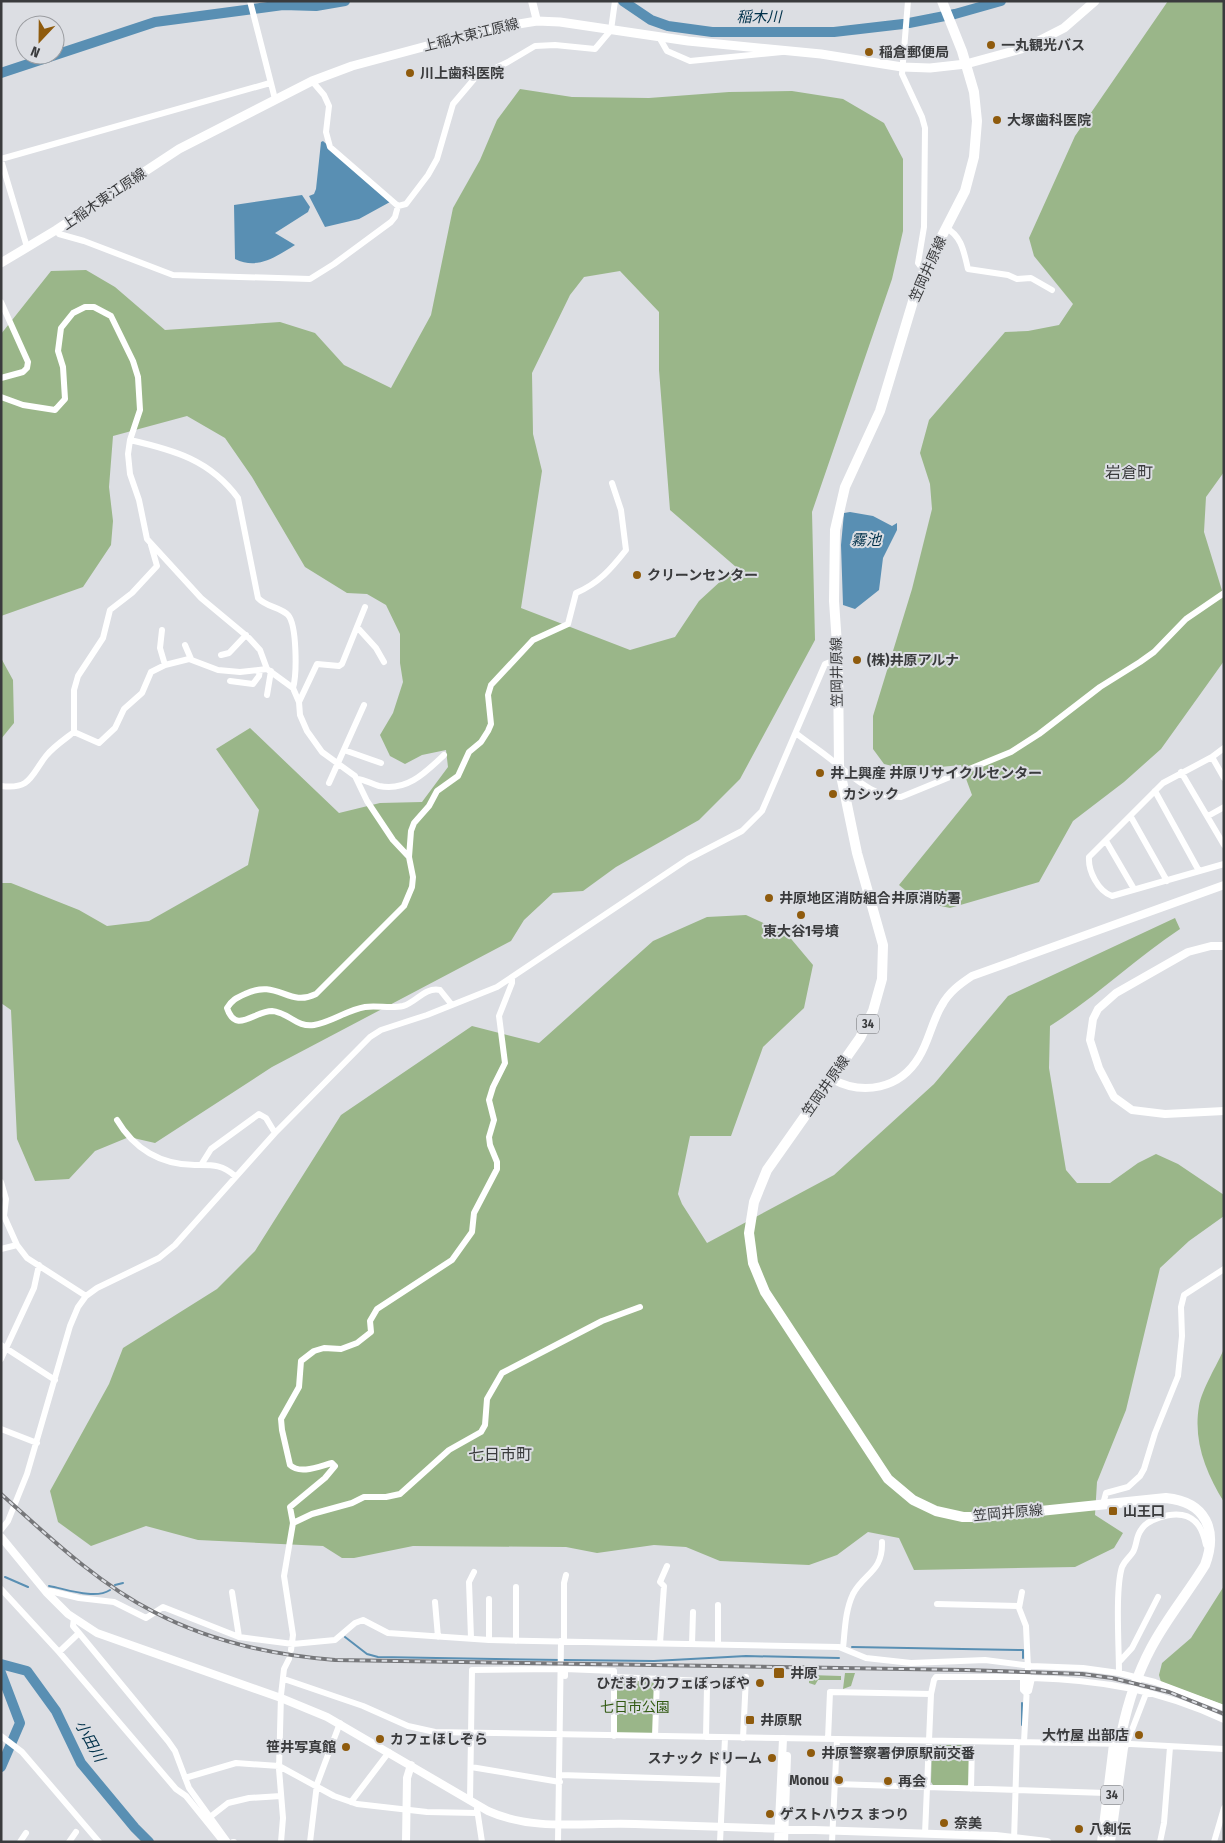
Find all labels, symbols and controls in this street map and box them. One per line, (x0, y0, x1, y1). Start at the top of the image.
water label: 稲木川 (736, 8, 783, 26)
north arrow (15, 15, 65, 65)
street label: 上稲木東江原線 (421, 15, 521, 55)
place label: 一丸観光バス (1001, 37, 1085, 54)
marker: 一丸観光バス (985, 39, 997, 51)
text: N (28, 42, 42, 61)
place label: 稲倉郵便局 (879, 44, 949, 61)
marker: 稲倉郵便局 (863, 46, 875, 58)
place label: 川上歯科医院 (420, 65, 504, 82)
marker: 川上歯科医院 (404, 67, 416, 79)
place label: 大塚歯科医院 (1007, 112, 1091, 129)
marker: 大塚歯科医院 (991, 114, 1003, 126)
street label: 上稲木東江原線 (59, 165, 149, 233)
street label: 笠岡井原線 (906, 234, 950, 304)
district label: 岩倉町 (1105, 463, 1153, 482)
water label: 霧池 (851, 531, 883, 549)
place label: クリーンセンター (647, 567, 758, 584)
marker: クリーンセンター (631, 569, 643, 581)
street label: 笠岡井原線 (828, 637, 846, 707)
place label: (株)井原アルナ (867, 652, 959, 669)
marker: (株)井原アルナ (851, 654, 863, 666)
place label: 井上興産 井原リサイクルセンター (830, 765, 1042, 782)
marker: 井上興産 井原リサイクルセンター (814, 767, 826, 779)
place label: カシック (843, 786, 899, 803)
marker: カシック (827, 788, 839, 800)
place label: 井原地区消防組合井原消防署 (779, 890, 961, 907)
marker: 井原地区消防組合井原消防署 (763, 892, 775, 904)
marker: 東大谷1号墳 (795, 909, 807, 921)
place label: 東大谷1号墳 (763, 923, 839, 940)
road number: 34 (857, 1014, 879, 1034)
street label: 笠岡井原線 (799, 1052, 853, 1120)
district label: 七日市町 (468, 1445, 532, 1464)
street label: 笠岡井原線 (972, 1501, 1044, 1525)
place label: 山王口 (1123, 1503, 1165, 1520)
marker: 山王口 (1107, 1505, 1119, 1517)
place label: 井原 (790, 1665, 818, 1682)
marker: 井原 (772, 1666, 786, 1680)
place label: ひだまりカフェぽっぽや (596, 1675, 750, 1692)
marker: ひだまりカフェぽっぽや (754, 1677, 766, 1689)
park label: 七日市公園 (600, 1699, 670, 1716)
place label: 井原駅 (760, 1712, 802, 1729)
marker: 井原駅 (744, 1714, 756, 1726)
water label: 小田川 (71, 1717, 110, 1767)
place label: 大竹屋 出部店 (1042, 1727, 1129, 1744)
marker: 大竹屋 出部店 (1133, 1729, 1145, 1741)
place label: カフェほしぞら (390, 1731, 488, 1748)
marker: カフェほしぞら (374, 1733, 386, 1745)
place label: 笹井写真館 (266, 1739, 336, 1756)
marker: 笹井写真館 (340, 1741, 352, 1753)
place label: 井原警察署伊原駅前交番 (821, 1745, 975, 1762)
marker: 井原警察署伊原駅前交番 (805, 1747, 817, 1759)
place label: スナック ドリーム (648, 1750, 762, 1767)
marker: スナック ドリーム (766, 1752, 778, 1764)
place label: Monou (789, 1772, 829, 1789)
place label: 再会 (898, 1773, 926, 1790)
marker: Monou (833, 1774, 845, 1786)
marker: 再会 (882, 1775, 894, 1787)
road number: 34 (1101, 1786, 1123, 1804)
place label: ゲストハウス まつり (780, 1806, 909, 1823)
marker: ゲストハウス まつり (764, 1808, 776, 1820)
place label: 奈美 (954, 1815, 982, 1832)
marker: 奈美 (938, 1817, 950, 1829)
place label: 八剣伝 (1089, 1821, 1131, 1838)
marker: 八剣伝 (1073, 1823, 1085, 1835)

